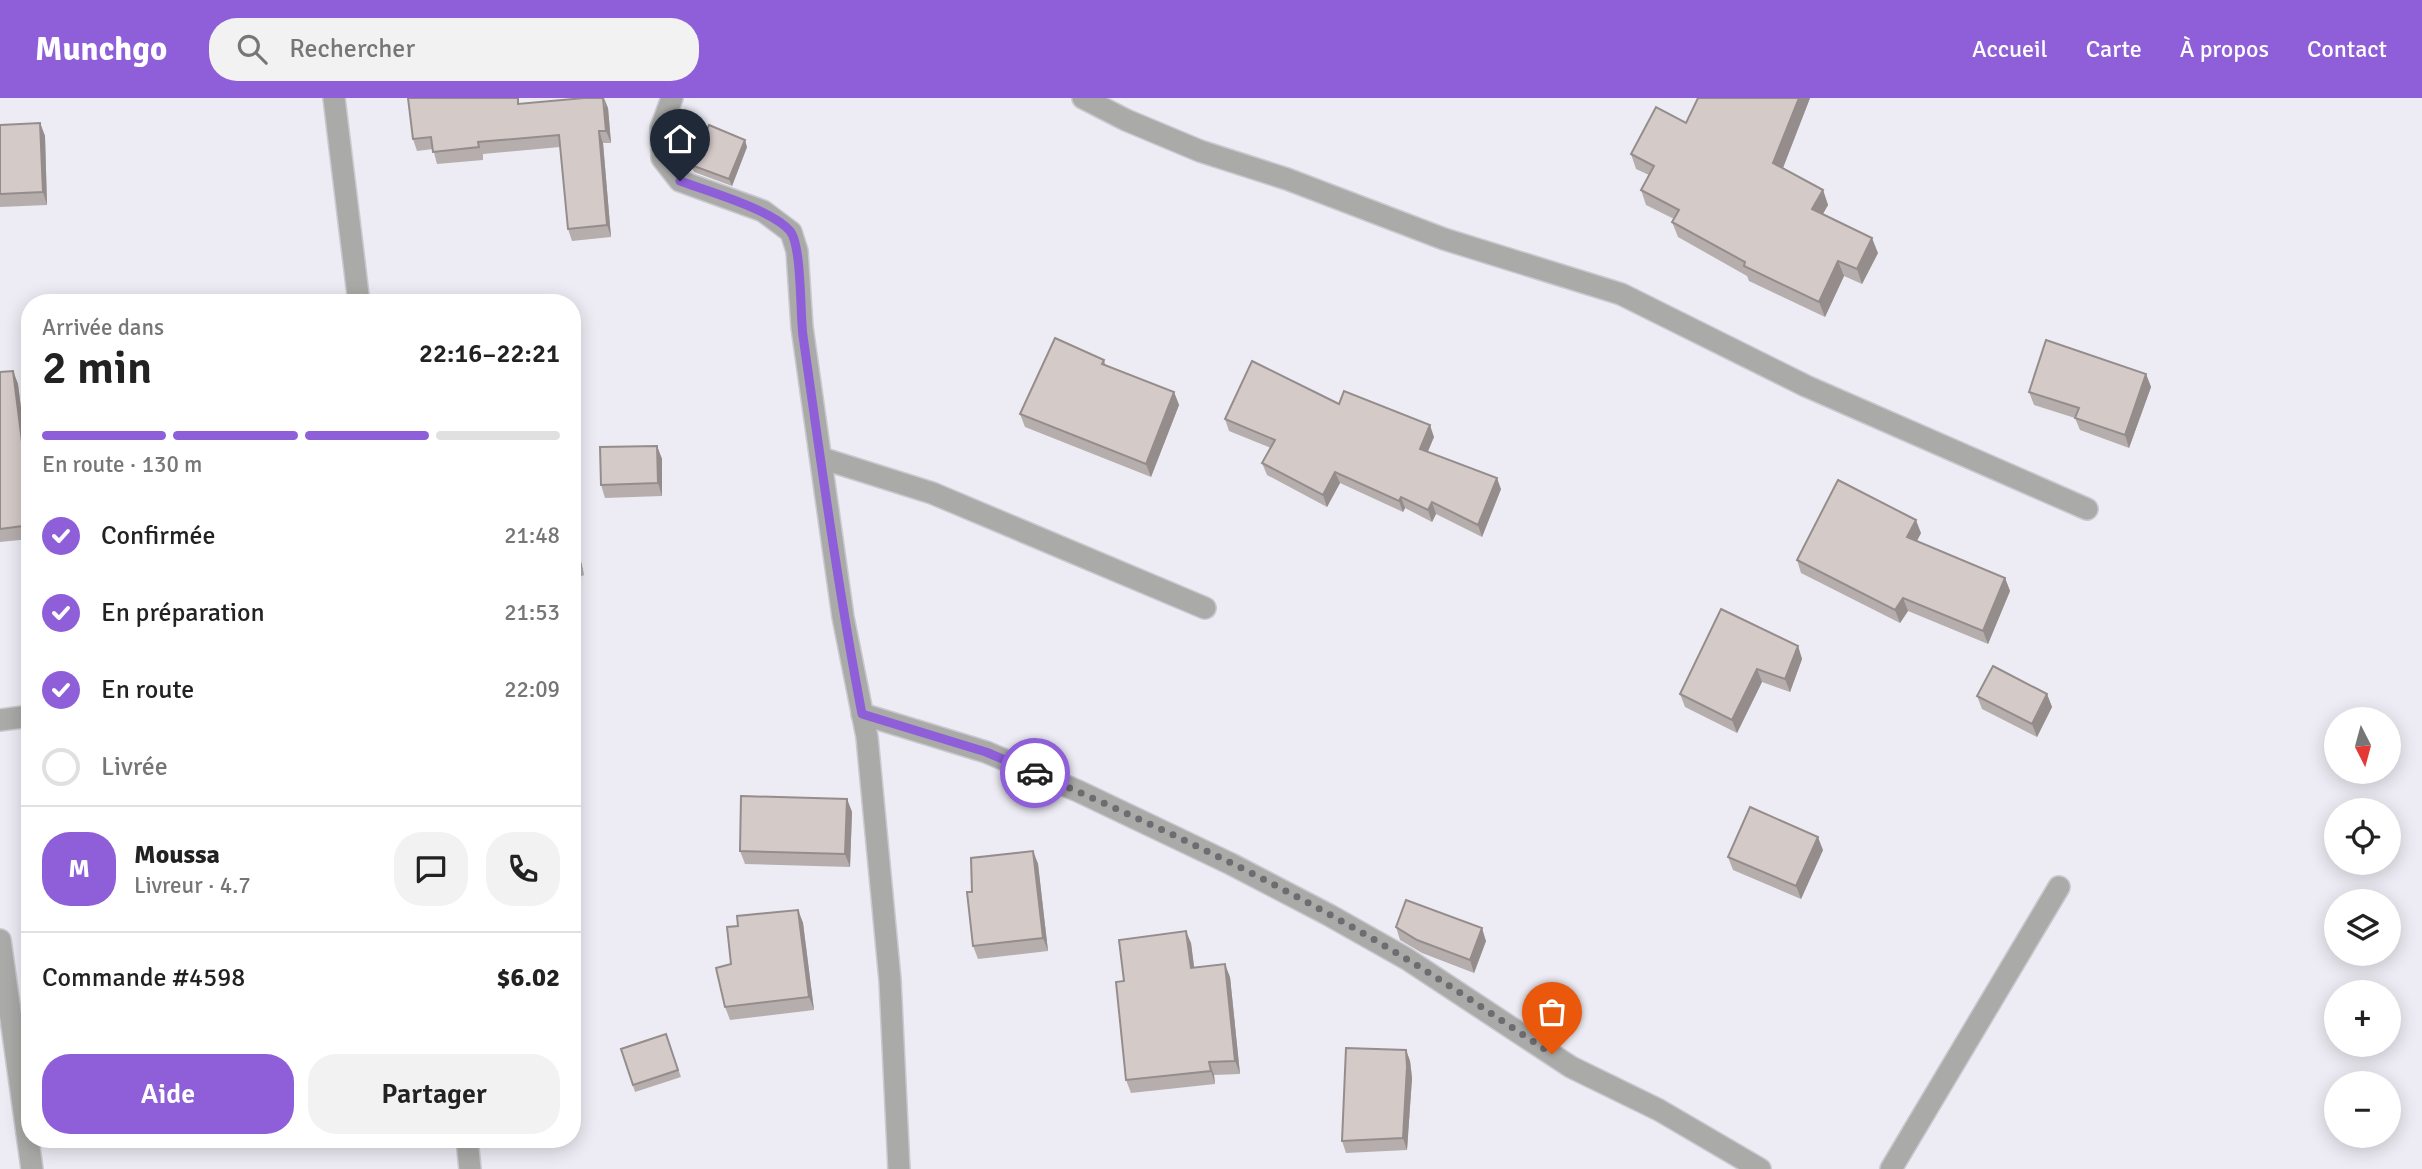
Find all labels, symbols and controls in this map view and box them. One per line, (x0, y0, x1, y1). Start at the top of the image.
search box (209, 18, 699, 81)
text: Munchgo (35, 29, 167, 70)
icon: search (233, 30, 271, 68)
text: Rechercher (289, 33, 415, 65)
text: Accueil (1972, 34, 2048, 64)
text: Carte (2086, 34, 2142, 64)
text: À propos (2180, 34, 2269, 64)
text: Contact (2307, 34, 2387, 64)
pin (650, 109, 710, 181)
icon: home (661, 120, 699, 158)
text: Arrivée dans (42, 313, 164, 342)
text: 22:16–22:21 (419, 338, 560, 370)
text: 2 min (42, 340, 152, 396)
text: En route · 130 m (42, 450, 202, 479)
icon: check (42, 517, 80, 555)
text: Confirmée (101, 520, 216, 552)
text: 21:48 (504, 521, 560, 550)
icon: check (42, 594, 80, 632)
text: En préparation (101, 597, 265, 629)
text: 21:53 (504, 598, 560, 627)
icon: check (42, 671, 80, 709)
text: En route (101, 674, 194, 706)
text: 22:09 (504, 675, 560, 704)
north arrow (2324, 707, 2401, 784)
map controls (2324, 707, 2401, 1148)
courier (1000, 738, 1070, 808)
text: Livrée (101, 751, 168, 783)
icon: car (1016, 754, 1054, 792)
button: locate (2324, 798, 2401, 875)
button: chat (394, 832, 468, 906)
button: phone (486, 832, 560, 906)
text: Moussa (134, 839, 220, 871)
text: M (68, 853, 90, 885)
text: Livreur · 4.7 (134, 871, 251, 900)
button: layers (2324, 889, 2401, 966)
text: Commande #4598 (42, 962, 245, 994)
text: $6.02 (496, 962, 560, 994)
button: + (2324, 980, 2401, 1057)
pin (1522, 982, 1582, 1054)
icon: bag (1533, 993, 1571, 1031)
button: Aide (42, 1054, 294, 1134)
button: Partager (308, 1054, 560, 1134)
button: − (2324, 1071, 2401, 1148)

